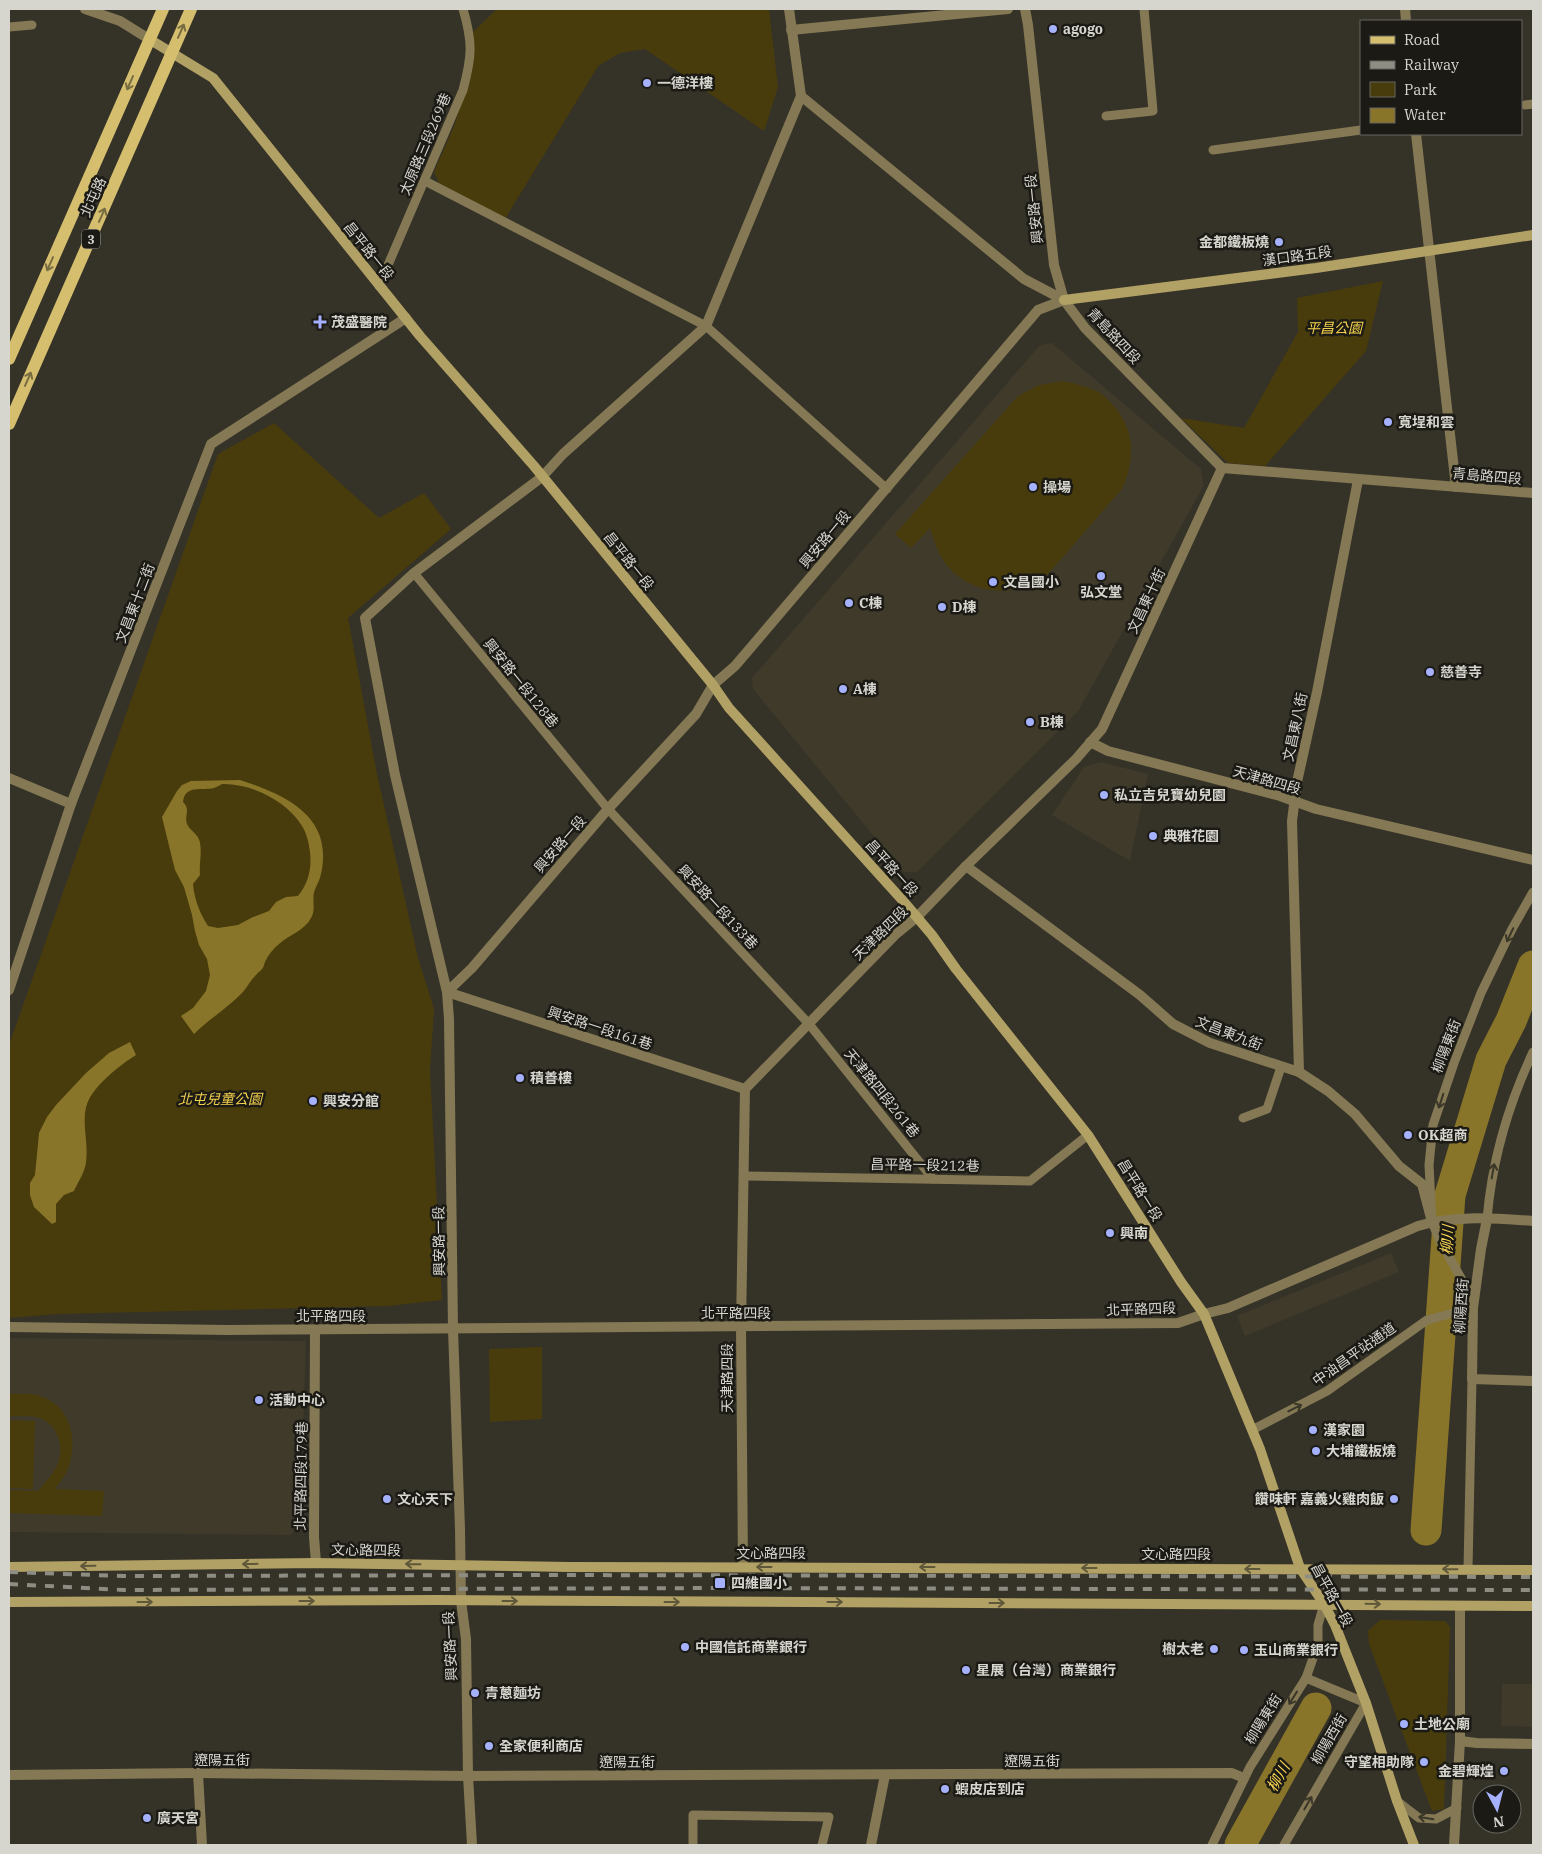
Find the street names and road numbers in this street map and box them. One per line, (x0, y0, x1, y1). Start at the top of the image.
street label: 太原路三段269巷 (395, 90, 455, 198)
street label: 興安路一段 (1021, 173, 1047, 245)
street label: 北屯路 (76, 174, 110, 220)
street label: 昌平路一段 (340, 218, 398, 284)
road number: 3 (82, 230, 100, 248)
street label: 漢口路五段 (1261, 242, 1333, 270)
street label: 青島路四段 (1084, 304, 1144, 368)
street label: 青島路四段 (1451, 464, 1523, 488)
street label: 興安路一段 (796, 506, 854, 572)
street label: 昌平路一段 (600, 528, 658, 594)
street label: 文昌東十二街 (112, 561, 158, 645)
street label: 文昌東十街 (1123, 565, 1169, 637)
street label: 興安路一段128巷 (480, 635, 562, 731)
street label: 文昌東八街 (1279, 691, 1311, 763)
street label: 天津路四段 (1231, 762, 1303, 798)
street label: 興安路一段 (530, 812, 590, 876)
street label: 昌平路一段 (862, 836, 922, 900)
street label: 興安路一段133巷 (674, 861, 762, 953)
street label: 天津路四段 (849, 902, 911, 964)
street label: 興安路一段161巷 (545, 1003, 655, 1053)
street label: 文昌東九街 (1193, 1012, 1265, 1054)
street label: 柳陽東街 (1428, 1017, 1464, 1075)
street label: 天津路四段261巷 (841, 1045, 923, 1141)
street label: 昌平路一段212巷 (870, 1155, 980, 1175)
street label: 昌平路一段 (1114, 1156, 1166, 1224)
street label: 興安路一段 (429, 1206, 449, 1276)
street label: 柳陽西街 (1450, 1277, 1472, 1335)
street label: 北平路四段 (1106, 1299, 1176, 1319)
street label: 北平路四段 (701, 1304, 771, 1322)
street label: 北平路四段 (296, 1307, 366, 1325)
street label: 中油昌平站通道 (1309, 1319, 1399, 1389)
street label: 天津路四段 (718, 1343, 736, 1413)
street label: 北平路四段179巷 (291, 1421, 311, 1531)
street label: 文心路四段 (331, 1540, 401, 1560)
street label: 文心路四段 (736, 1544, 806, 1562)
street label: 文心路四段 (1141, 1545, 1211, 1563)
street label: 昌平路一段 (1307, 1560, 1357, 1630)
street label: 興安路一段 (439, 1611, 461, 1681)
street label: 柳陽東街 (1241, 1690, 1285, 1748)
street label: 柳陽西街 (1307, 1710, 1351, 1768)
street label: 遼陽五街 (194, 1751, 250, 1769)
street label: 遼陽五街 (1004, 1752, 1060, 1770)
street label: 遼陽五街 (599, 1753, 655, 1771)

